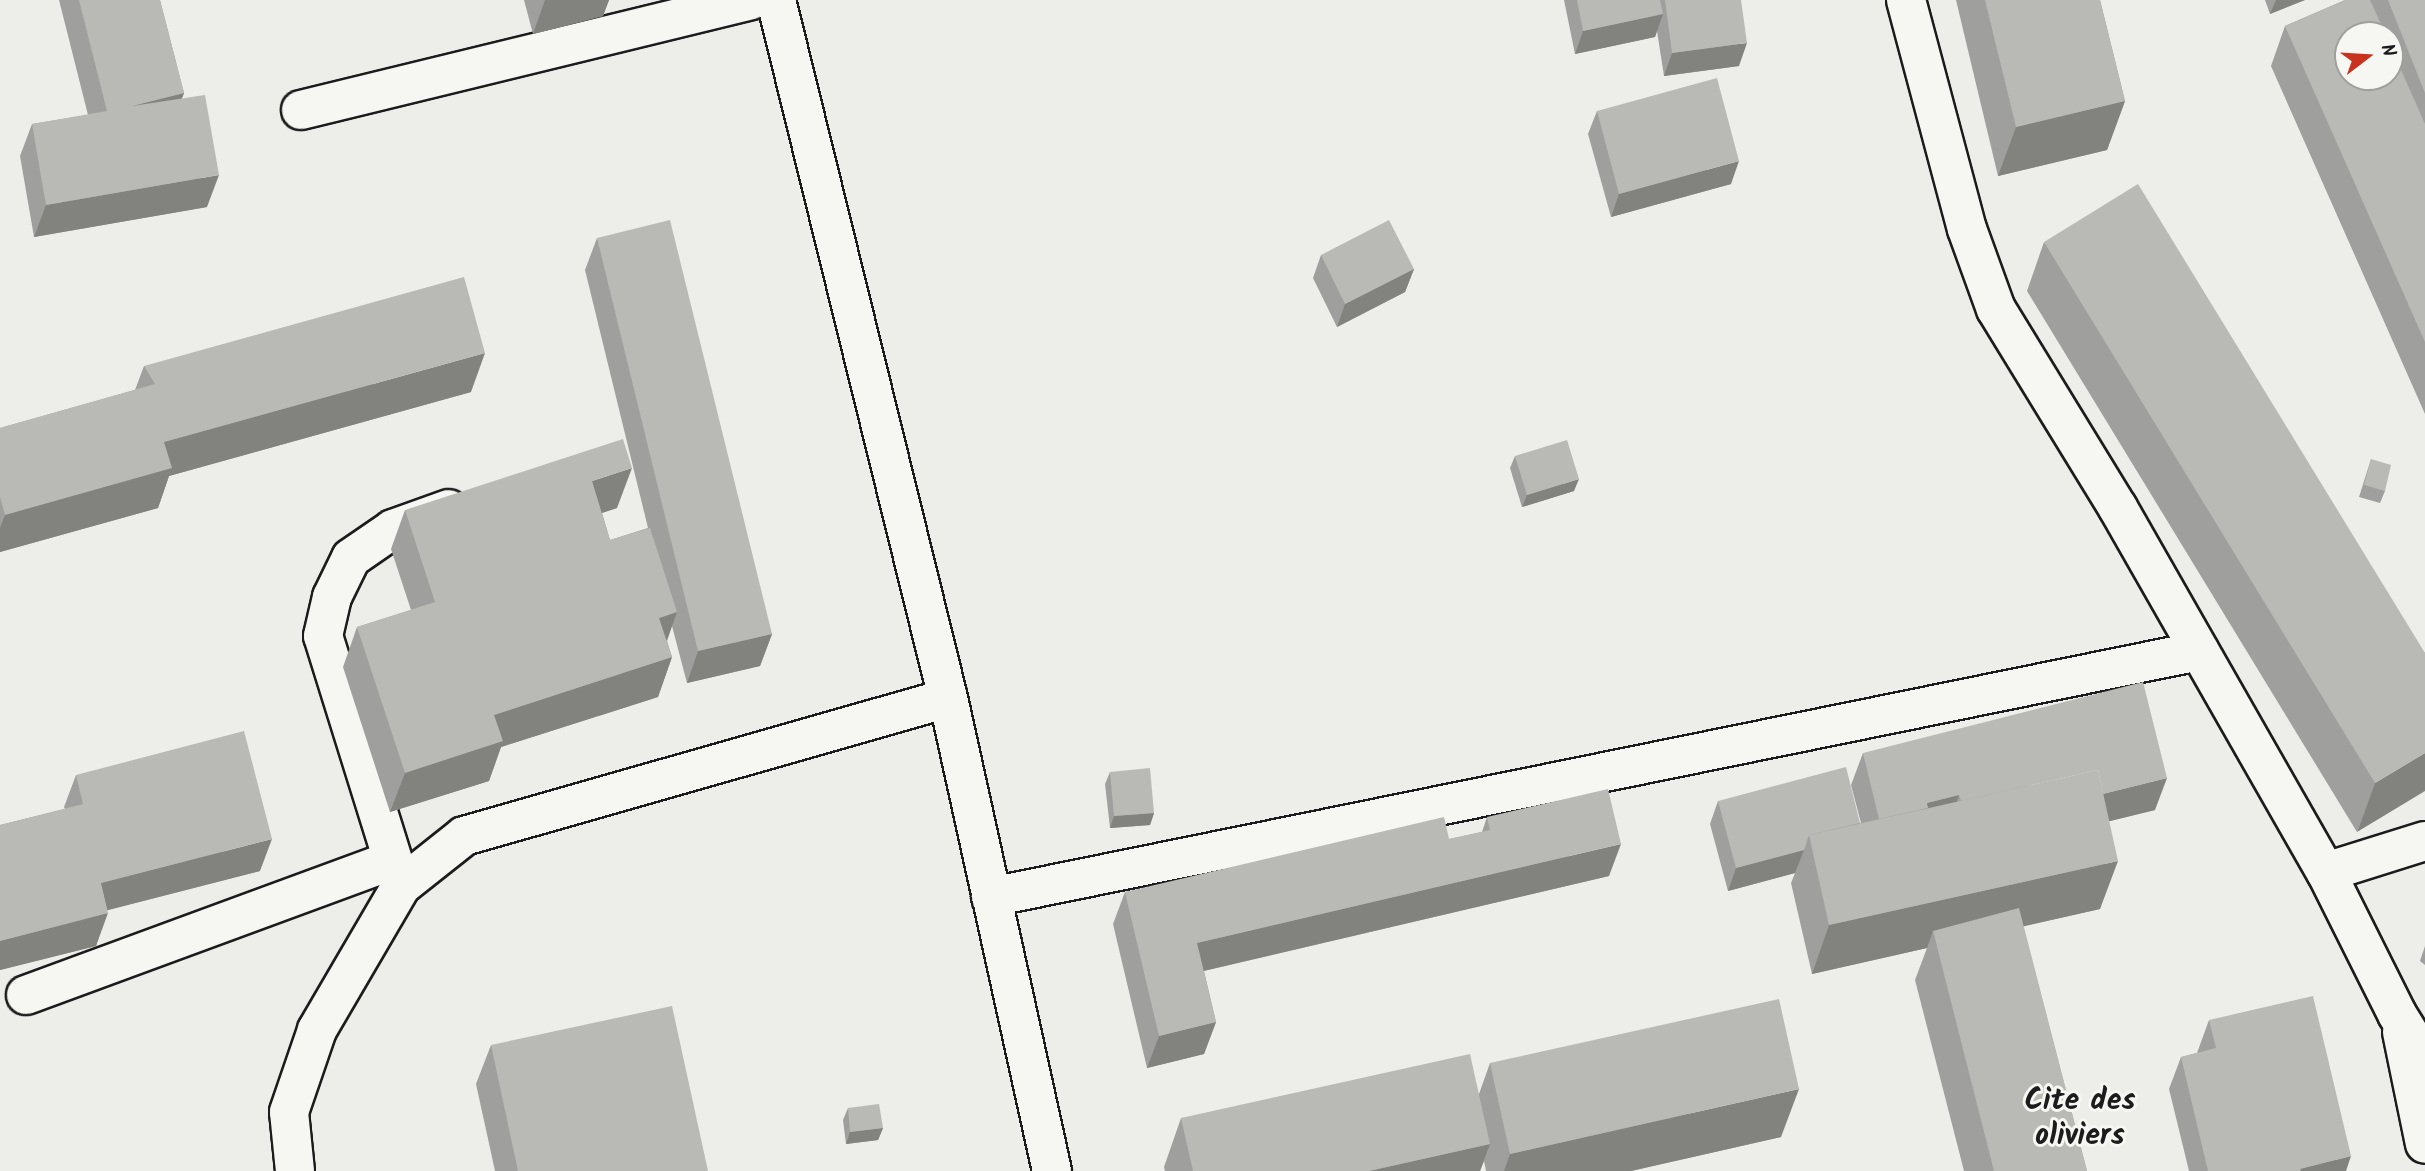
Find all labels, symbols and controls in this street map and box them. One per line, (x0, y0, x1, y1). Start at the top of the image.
north arrow (2334, 21, 2404, 91)
text: N (2371, 40, 2403, 61)
district label: Cite des oliviers (2025, 1083, 2135, 1154)

